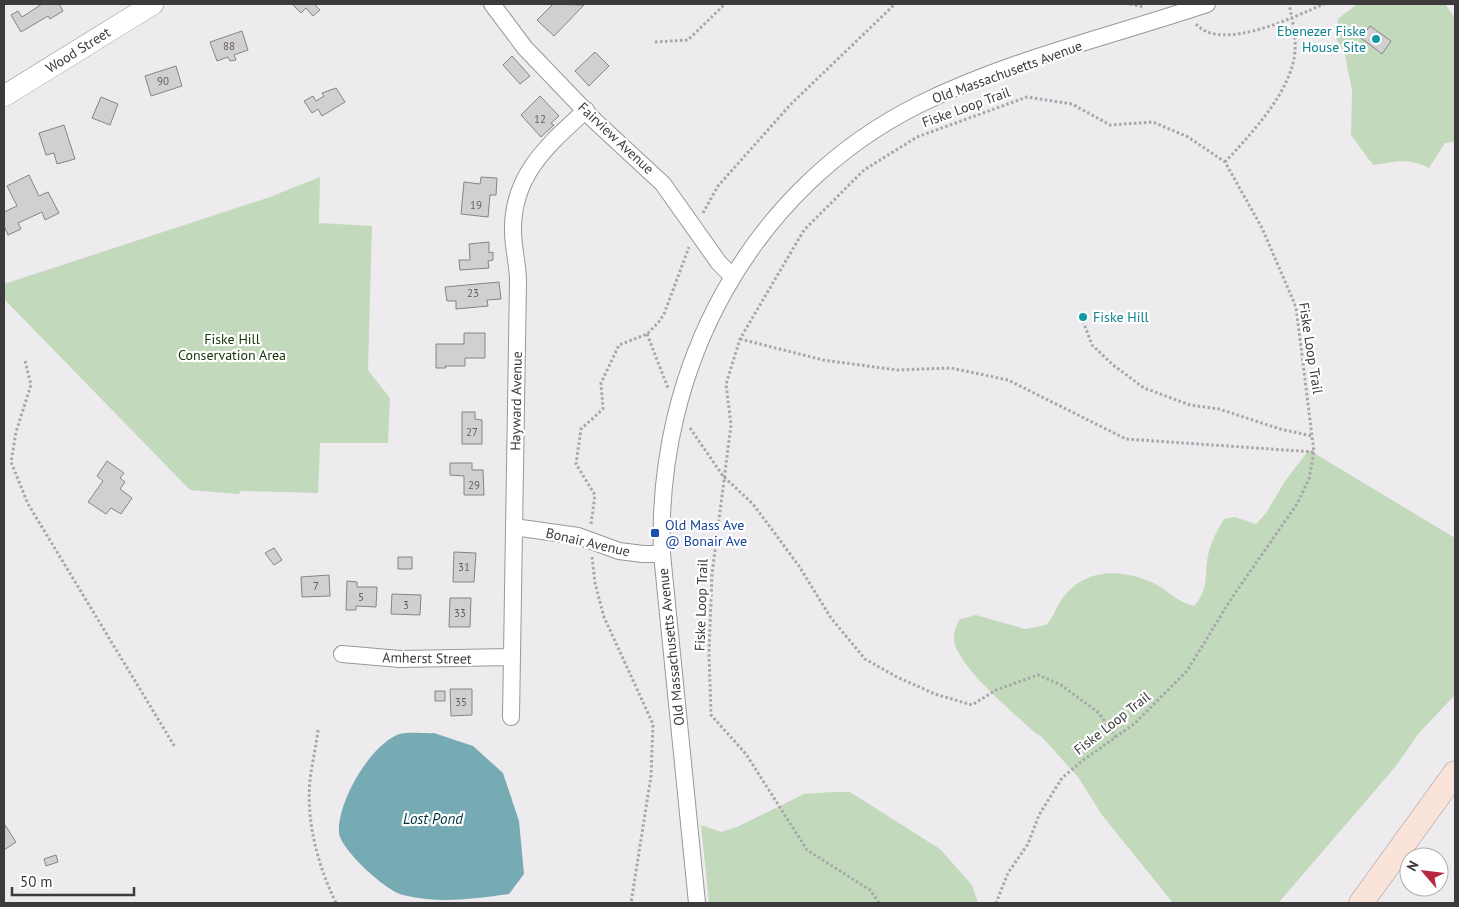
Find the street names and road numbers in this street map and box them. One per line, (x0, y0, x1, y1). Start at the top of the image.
street label: Wood Street (42, 23, 114, 77)
street label: Old Massachusetts Avenue (929, 36, 1085, 108)
street label: Fiske Loop Trail (919, 83, 1013, 131)
street label: Fairview Avenue (574, 98, 658, 178)
street label: Fiske Loop Trail (1295, 301, 1327, 395)
street label: Hayward Avenue (506, 351, 526, 451)
street label: Bonair Avenue (544, 524, 632, 560)
street label: Fiske Loop Trail (690, 559, 712, 651)
street label: Old Massachusetts Avenue (654, 567, 688, 727)
street label: Amherst Street (382, 648, 472, 668)
street label: Fiske Loop Trail (1070, 687, 1154, 759)

